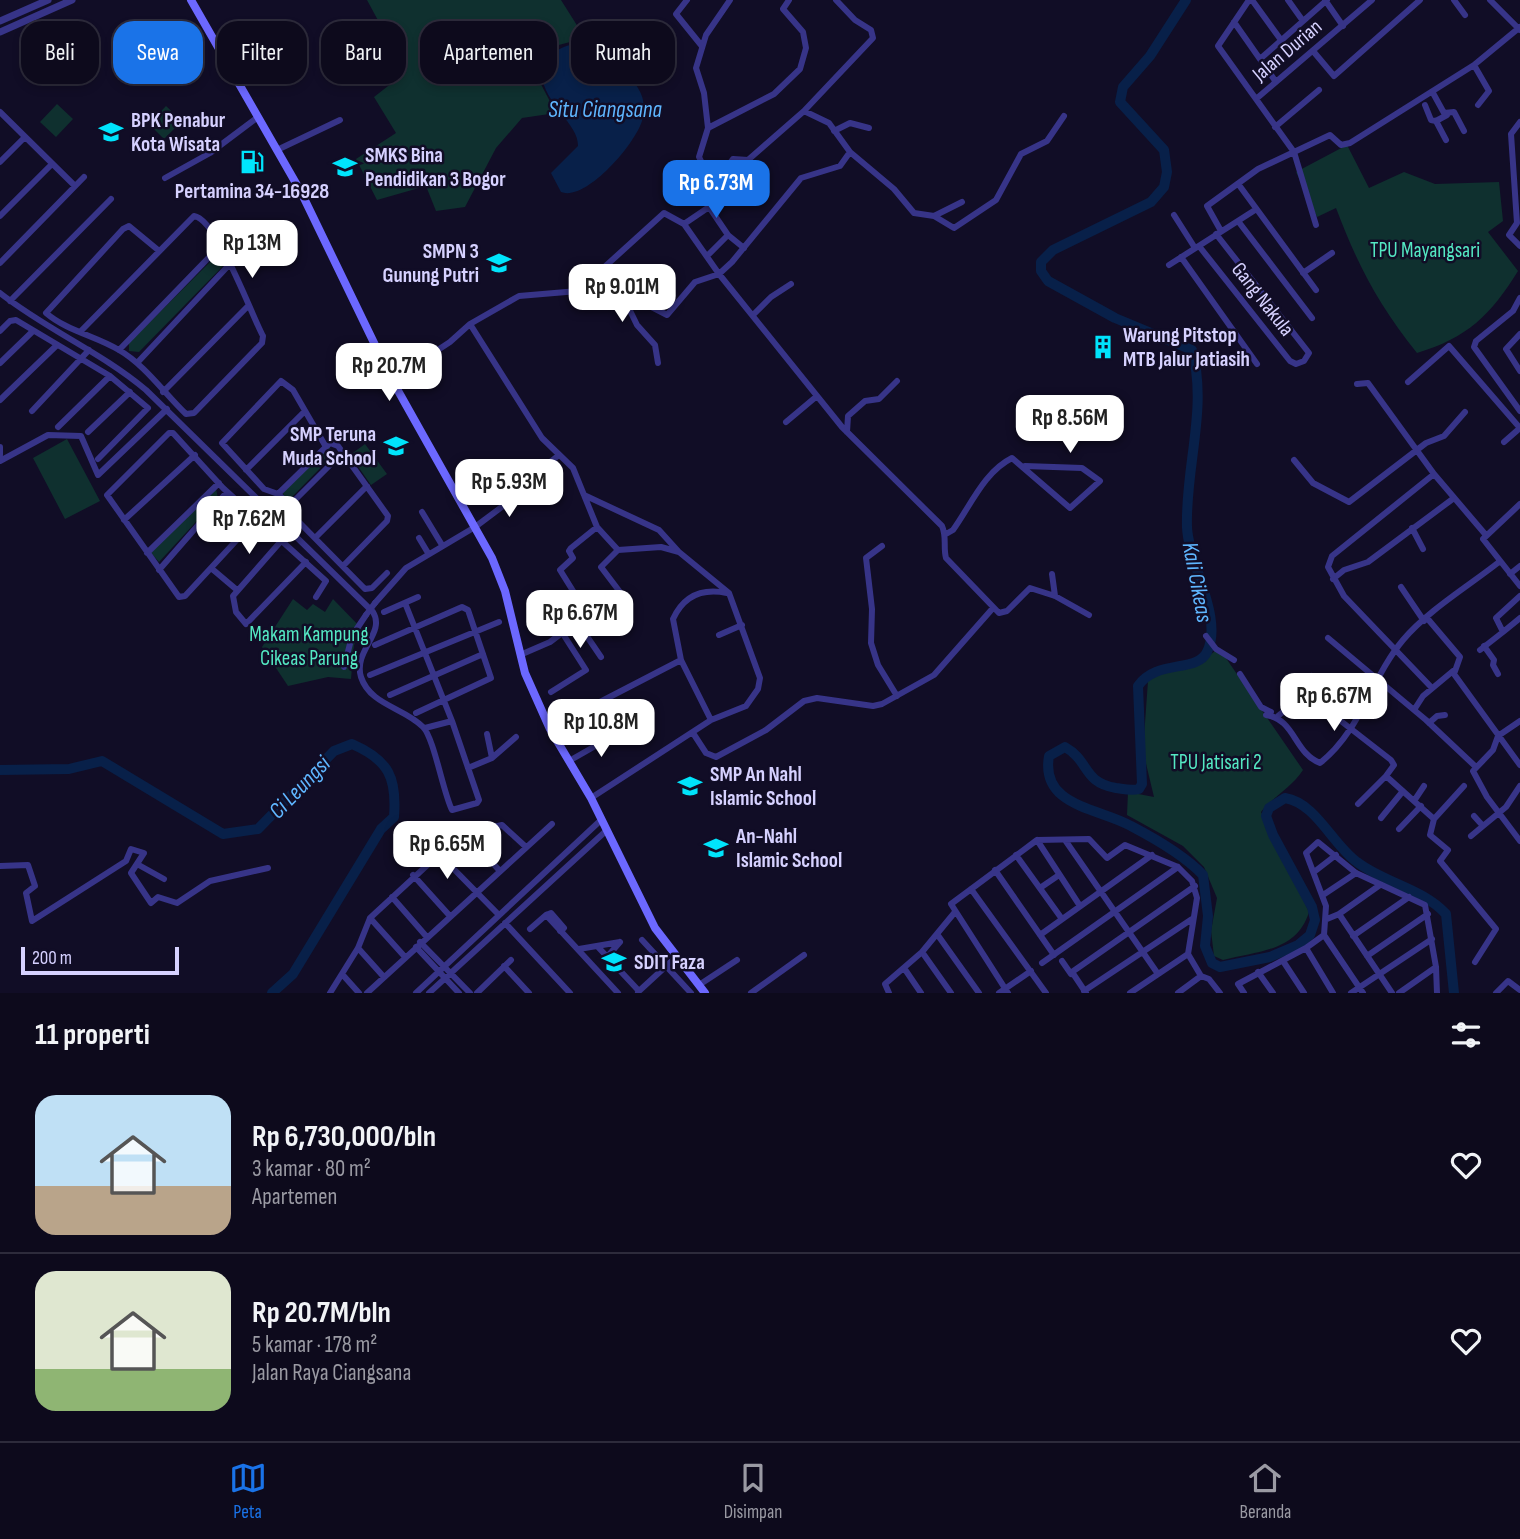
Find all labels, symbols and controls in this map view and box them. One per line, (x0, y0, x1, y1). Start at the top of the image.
street label: Jalan Durian (1247, 14, 1327, 87)
chip: Beli (21, 21, 99, 84)
chip: Sewa (113, 21, 203, 84)
chip: Filter (217, 21, 307, 84)
chip: Baru (321, 21, 406, 84)
chip: Apartemen (420, 21, 557, 84)
chip: Rumah (571, 21, 675, 84)
water label: Situ Ciangsana (548, 96, 662, 124)
place label: BPK Penabur Kota Wisata (131, 108, 226, 157)
school or university icon: BPK Penabur Kota Wisata (97, 118, 125, 146)
place label: SMKS Bina Pendidikan 3 Bogor (365, 143, 506, 192)
fuel station icon: Pertamina 34-16928 (238, 148, 266, 176)
school or university icon: SMKS Bina Pendidikan 3 Bogor (331, 153, 359, 181)
pin: Rp 6.73M (644, 160, 788, 220)
text: Rp 6.73M (679, 169, 753, 197)
place label: Pertamina 34-16928 (175, 179, 329, 204)
pin: Rp 13M (195, 220, 309, 280)
text: Rp 13M (223, 229, 281, 257)
park label: TPU Mayangsari (1370, 238, 1480, 263)
place label: SMPN 3 Gunung Putri (382, 239, 479, 288)
school or university icon: SMPN 3 Gunung Putri (485, 249, 513, 277)
street label: Gang Nakula (1226, 257, 1299, 341)
pin: Rp 9.01M (550, 264, 694, 324)
text: Rp 9.01M (585, 273, 659, 301)
place label: Warung Pitstop MTB Jalur Jatiasih (1123, 323, 1250, 372)
building icon: Warung Pitstop MTB Jalur Jatiasih (1089, 333, 1117, 361)
pin: Rp 20.7M (317, 344, 461, 403)
text: Rp 20.7M (352, 352, 426, 380)
pin: Rp 8.56M (998, 396, 1142, 455)
text: Rp 8.56M (1032, 404, 1108, 432)
place label: SMP Teruna Muda School (282, 422, 376, 471)
school or university icon: SMP Teruna Muda School (382, 432, 410, 460)
pin: Rp 5.93M (437, 460, 581, 519)
text: Rp 5.93M (471, 468, 547, 496)
pin: Rp 7.62M (177, 496, 321, 556)
text: Rp 7.62M (212, 505, 286, 533)
water label: Kali Cikeas (1176, 540, 1219, 625)
pin: Rp 6.67M (508, 590, 652, 650)
text: Rp 6.67M (542, 599, 618, 627)
park label: Makam Kampung Cikeas Parung (249, 622, 369, 671)
pin: Rp 6.67M (1262, 674, 1406, 733)
text: Rp 6.67M (1296, 682, 1372, 710)
pin: Rp 10.8M (529, 700, 673, 759)
text: Rp 10.8M (564, 708, 638, 736)
water label: Ci Leungsi (263, 750, 337, 825)
park label: TPU Jatisari 2 (1170, 750, 1262, 775)
place label: SMP An Nahl Islamic School (710, 762, 816, 811)
school or university icon: SMP An Nahl Islamic School (676, 772, 704, 800)
pin: Rp 6.65M (375, 822, 519, 881)
place label: An-Nahl Islamic School (735, 824, 842, 873)
text: Rp 6.65M (409, 830, 485, 858)
school or university icon: An-Nahl Islamic School (702, 834, 730, 862)
scale bar (21, 944, 178, 976)
text: 200 m (32, 947, 72, 970)
school or university icon: SDIT Faza (600, 948, 628, 976)
place label: SDIT Faza (634, 950, 705, 975)
icon: filters (1447, 1016, 1485, 1054)
text: 11 properti (35, 1017, 150, 1053)
text: Rp 6,730,000/bln (252, 1119, 436, 1155)
icon: home (91, 1123, 175, 1207)
icon: heart (1447, 1146, 1485, 1184)
text: 3 kamar · 80 m² (252, 1155, 371, 1183)
text: Apartemen (252, 1183, 337, 1211)
text: Rp 20.7M/bln (252, 1295, 391, 1331)
icon: home (91, 1299, 175, 1383)
icon: heart (1447, 1322, 1485, 1360)
text: 5 kamar · 178 m² (252, 1331, 377, 1359)
text: Jalan Raya Ciangsana (252, 1359, 411, 1387)
tab: Peta (229, 1459, 267, 1524)
tab: Disimpan (724, 1459, 782, 1524)
tab: Beranda (1240, 1459, 1291, 1524)

